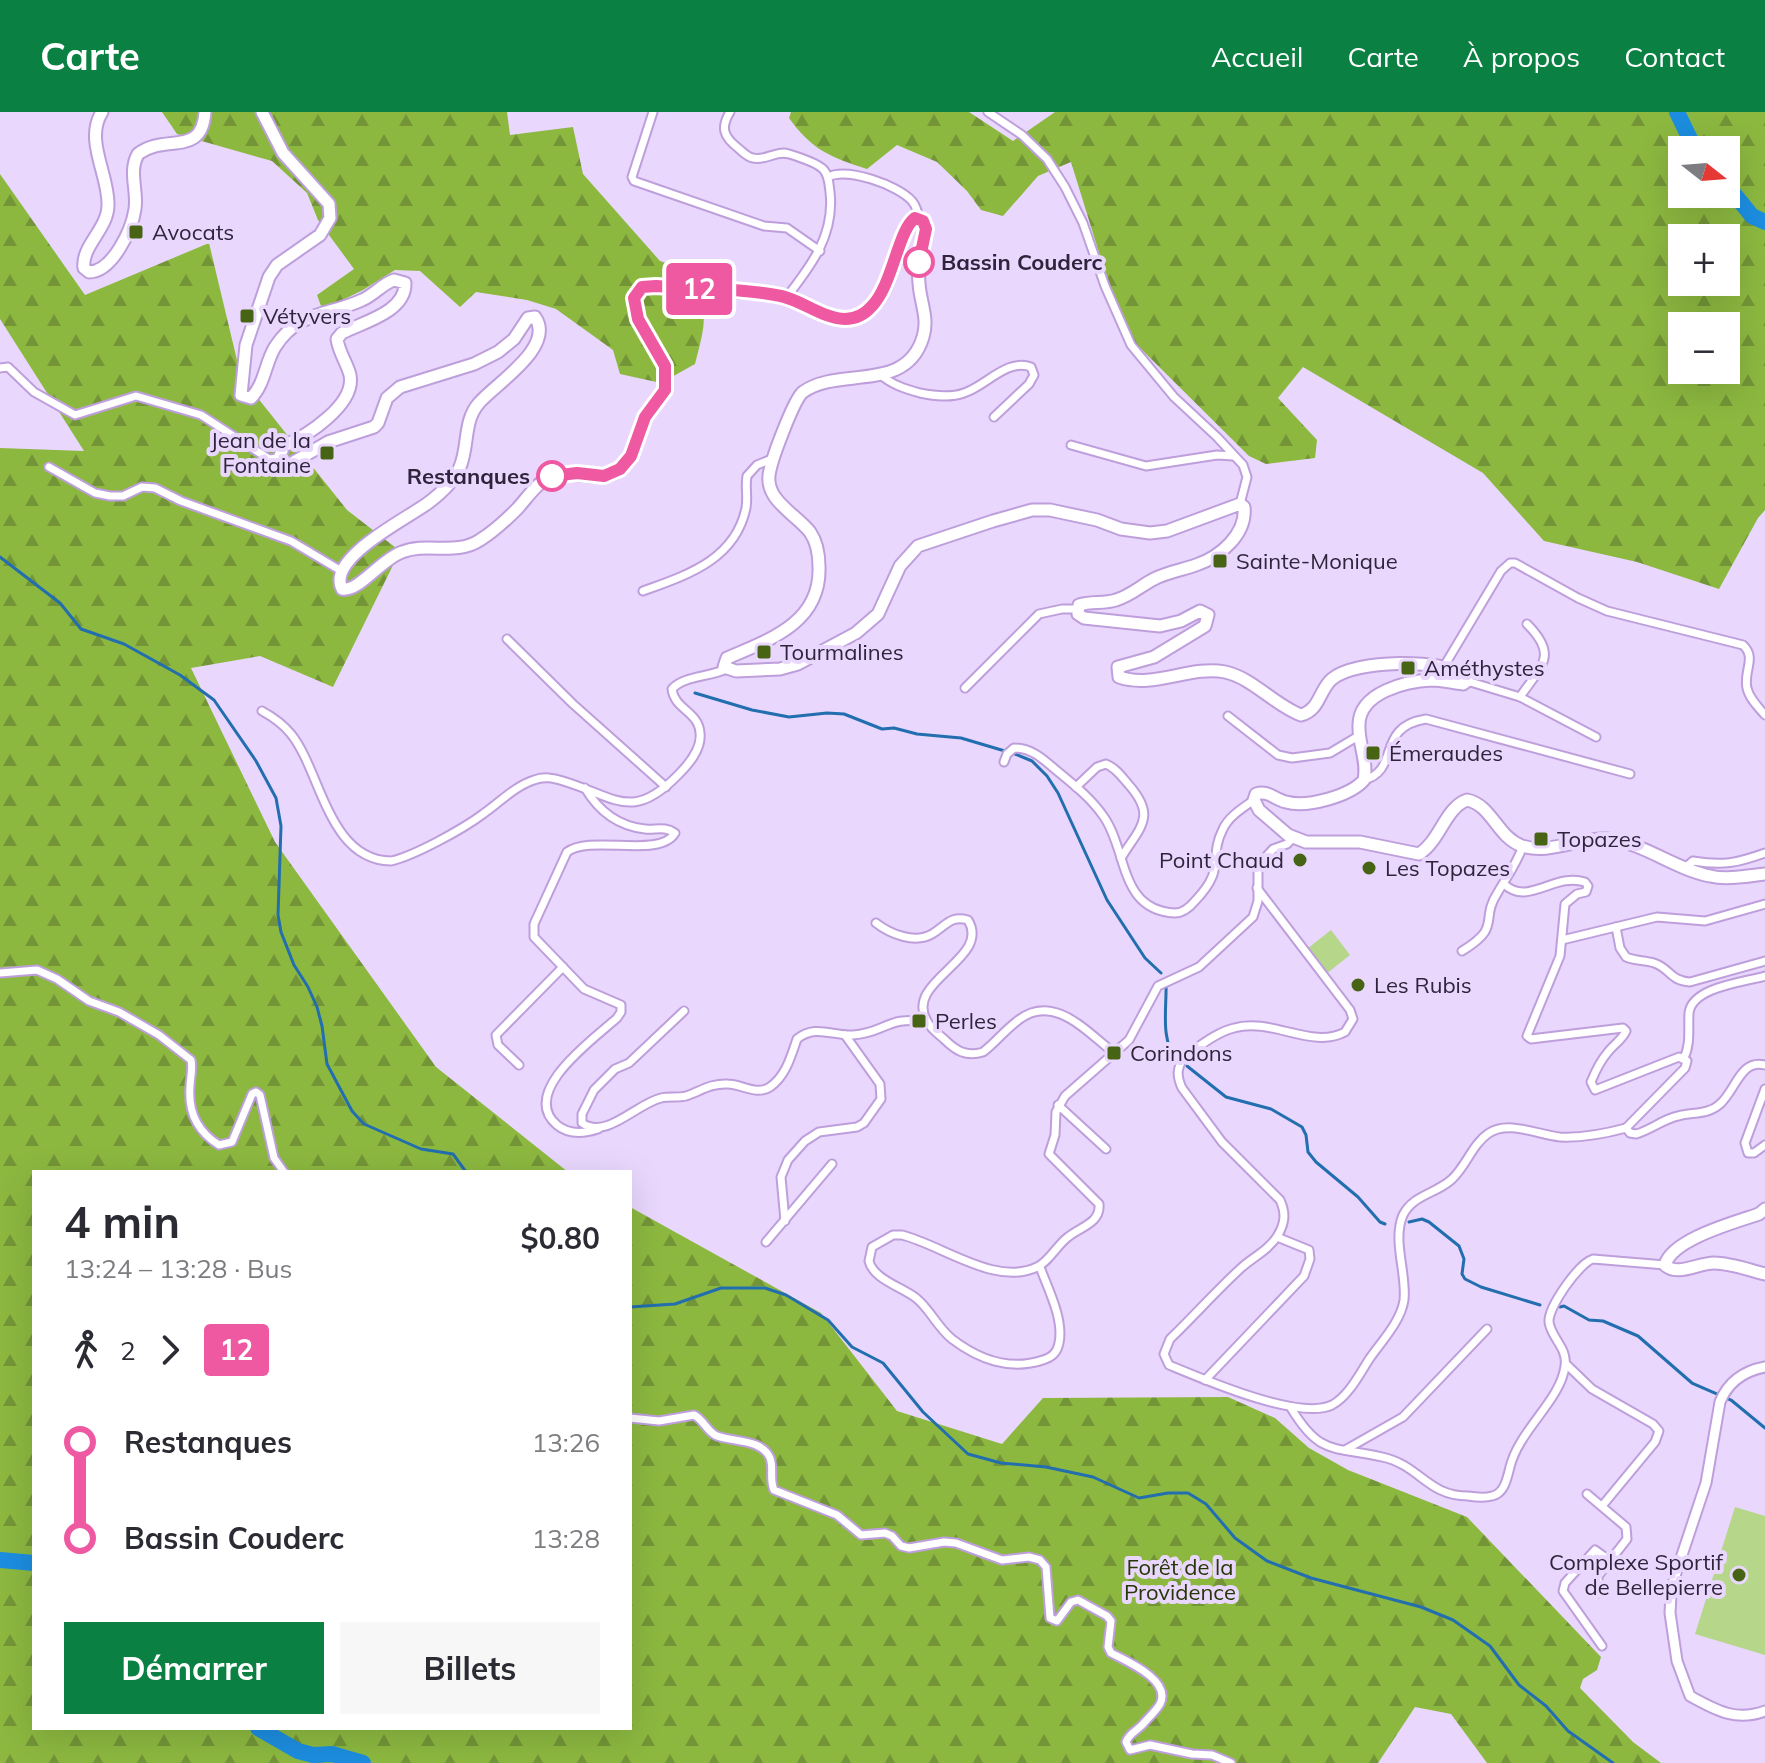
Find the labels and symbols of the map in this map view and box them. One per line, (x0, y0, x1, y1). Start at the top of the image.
north arrow (1668, 136, 1740, 208)
place label: Avocats (152, 218, 234, 246)
marker: Avocats (127, 223, 145, 241)
marker: Bassin Couderc (904, 247, 934, 277)
place label: Bassin Couderc (941, 248, 1103, 276)
line badge: 12 (663, 263, 735, 315)
place label: Vétyvers (263, 302, 351, 330)
marker: Vétyvers (238, 307, 256, 325)
place label: Jean de la Fontaine (211, 426, 311, 479)
marker: Jean de la Fontaine (318, 444, 336, 462)
marker: Restanques (537, 461, 567, 491)
place label: Restanques (407, 462, 530, 490)
place label: Sainte-Monique (1236, 547, 1398, 575)
marker: Sainte-Monique (1211, 552, 1229, 570)
place label: Tourmalines (780, 638, 904, 666)
marker: Tourmalines (755, 643, 773, 661)
place label: Améthystes (1424, 654, 1545, 682)
marker: Améthystes (1399, 659, 1417, 677)
place label: Émeraudes (1389, 739, 1503, 767)
marker: Émeraudes (1364, 744, 1382, 762)
place label: Topazes (1557, 825, 1642, 853)
marker: Topazes (1532, 830, 1550, 848)
place label: Point Chaud (1159, 846, 1284, 874)
marker: Point Chaud (1291, 851, 1309, 869)
place label: Les Topazes (1385, 854, 1510, 882)
marker: Les Topazes (1360, 859, 1378, 877)
place label: Les Rubis (1374, 971, 1472, 999)
marker: Les Rubis (1349, 976, 1367, 994)
place label: Perles (935, 1007, 997, 1035)
marker: Perles (910, 1012, 928, 1030)
place label: Corindons (1130, 1039, 1233, 1067)
marker: Corindons (1105, 1044, 1123, 1062)
place label: Complexe Sportif de Bellepierre (1549, 1548, 1724, 1601)
park label: Forêt de la Providence (1124, 1553, 1236, 1606)
marker: Complexe Sportif de Bellepierre (1730, 1566, 1748, 1584)

